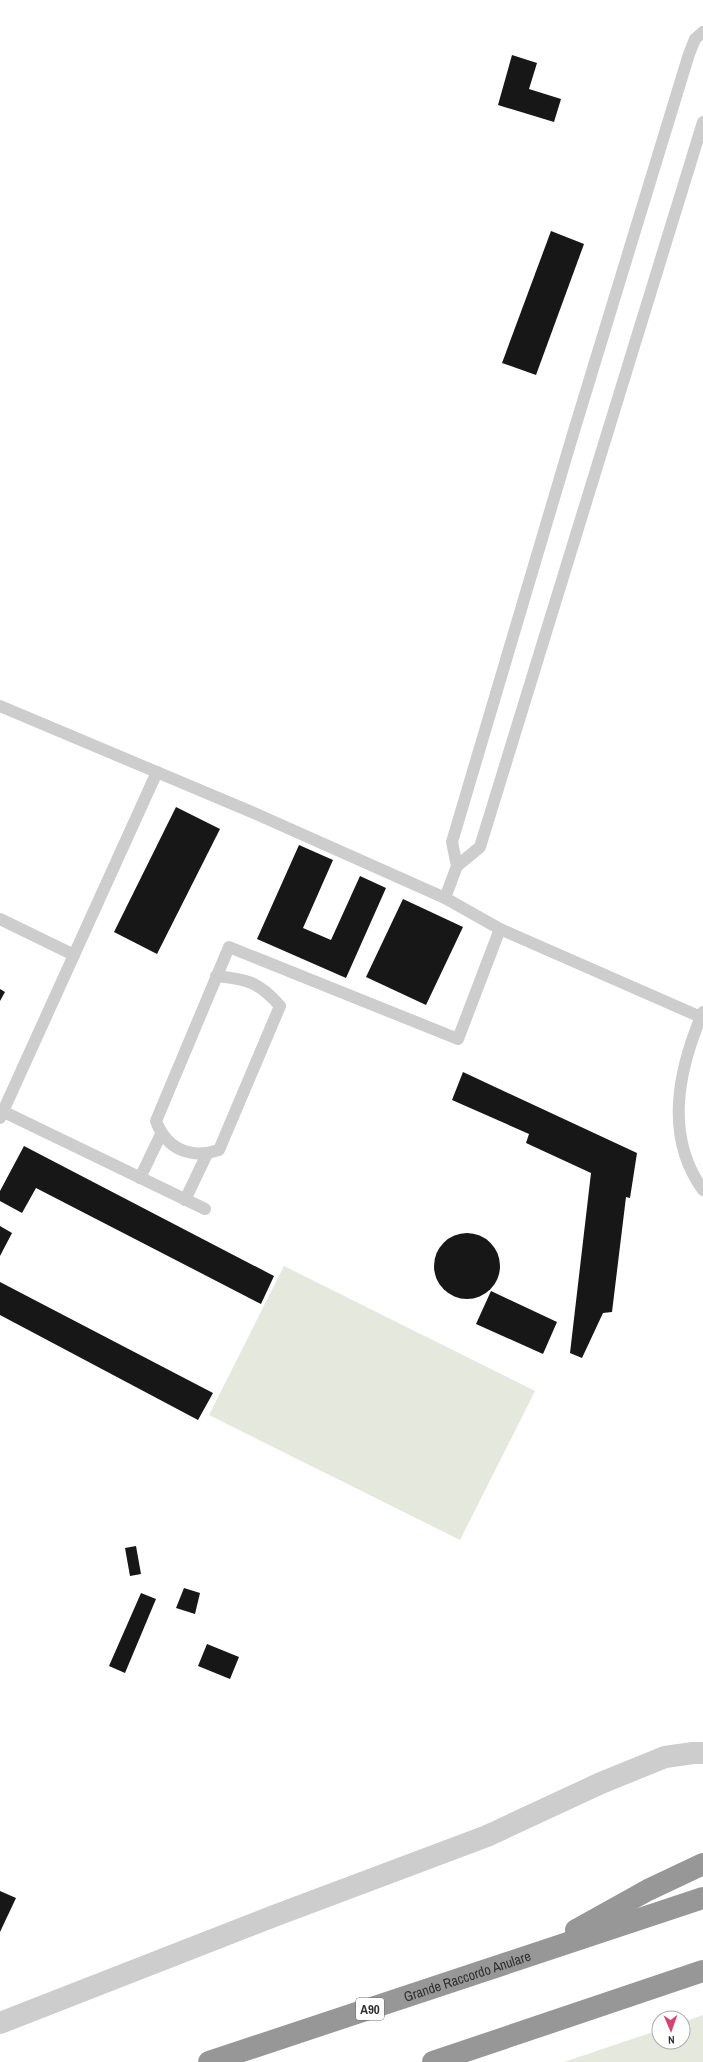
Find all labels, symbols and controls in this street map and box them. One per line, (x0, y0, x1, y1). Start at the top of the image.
street label: Grande Raccordo Anulare (401, 1947, 533, 2006)
road number: A90 (356, 1998, 384, 2020)
north arrow (651, 2010, 691, 2050)
text: N (668, 2033, 675, 2047)

